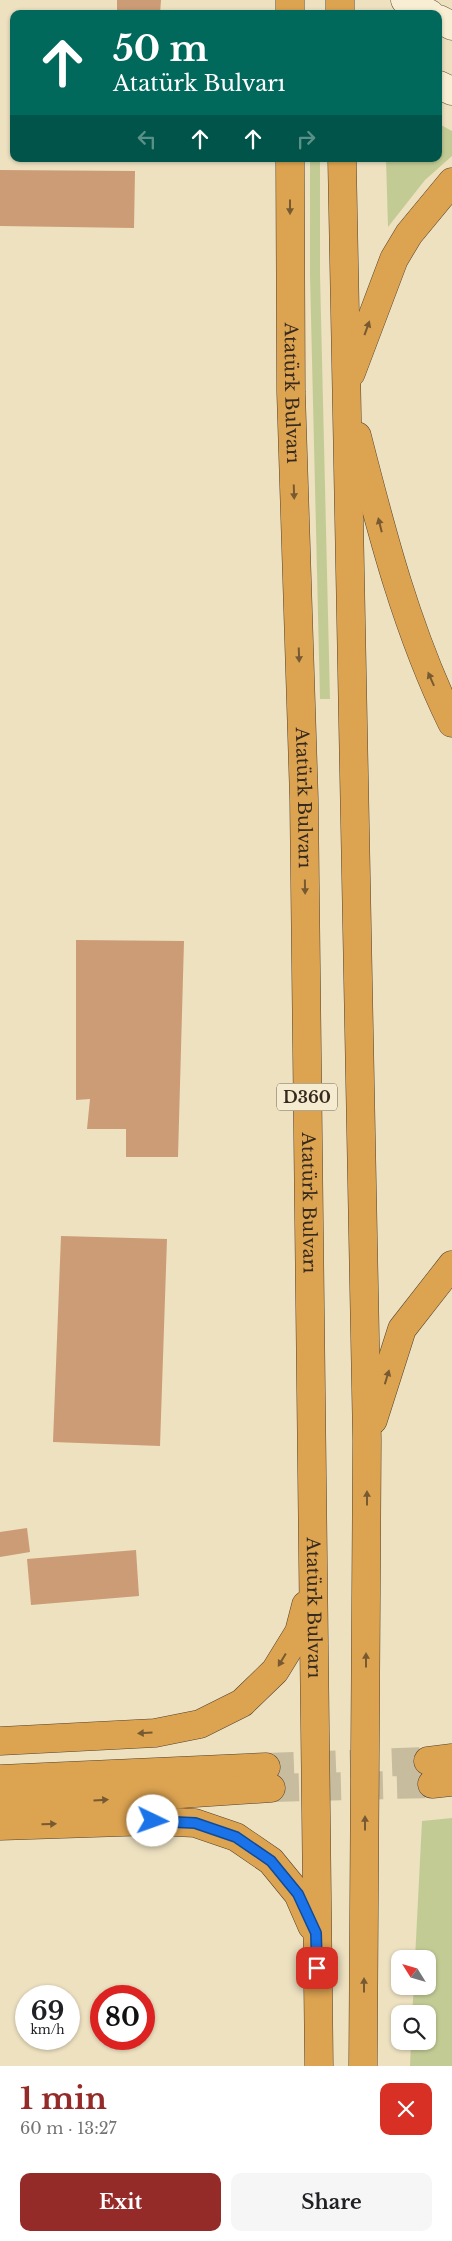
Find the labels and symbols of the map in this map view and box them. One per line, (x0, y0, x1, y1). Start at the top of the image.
one-way arrow (286, 200, 294, 216)
one-way arrow (363, 320, 371, 335)
street label: Atatürk Bulvarı (280, 321, 304, 464)
one-way arrow (290, 485, 298, 501)
one-way arrow (376, 517, 384, 533)
one-way arrow (295, 647, 303, 663)
one-way arrow (427, 672, 435, 686)
street label: Atatürk Bulvarı (291, 726, 316, 868)
one-way arrow (301, 880, 309, 896)
road number: D360 (277, 1084, 337, 1110)
street label: Atatürk Bulvarı (297, 1131, 321, 1273)
one-way arrow (384, 1369, 391, 1384)
one-way arrow (363, 1489, 371, 1505)
street label: Atatürk Bulvarı (302, 1536, 325, 1678)
one-way arrow (362, 1652, 370, 1668)
one-way arrow (277, 1653, 286, 1666)
one-way arrow (136, 1730, 152, 1738)
position arrow (126, 1794, 178, 1846)
one-way arrow (93, 1795, 109, 1803)
one-way arrow (361, 1814, 369, 1830)
one-way arrow (41, 1820, 57, 1828)
pin (296, 1947, 338, 1989)
north arrow (391, 1950, 436, 1995)
one-way arrow (360, 1977, 368, 1993)
speed limit sign: 80 (90, 1985, 155, 2050)

